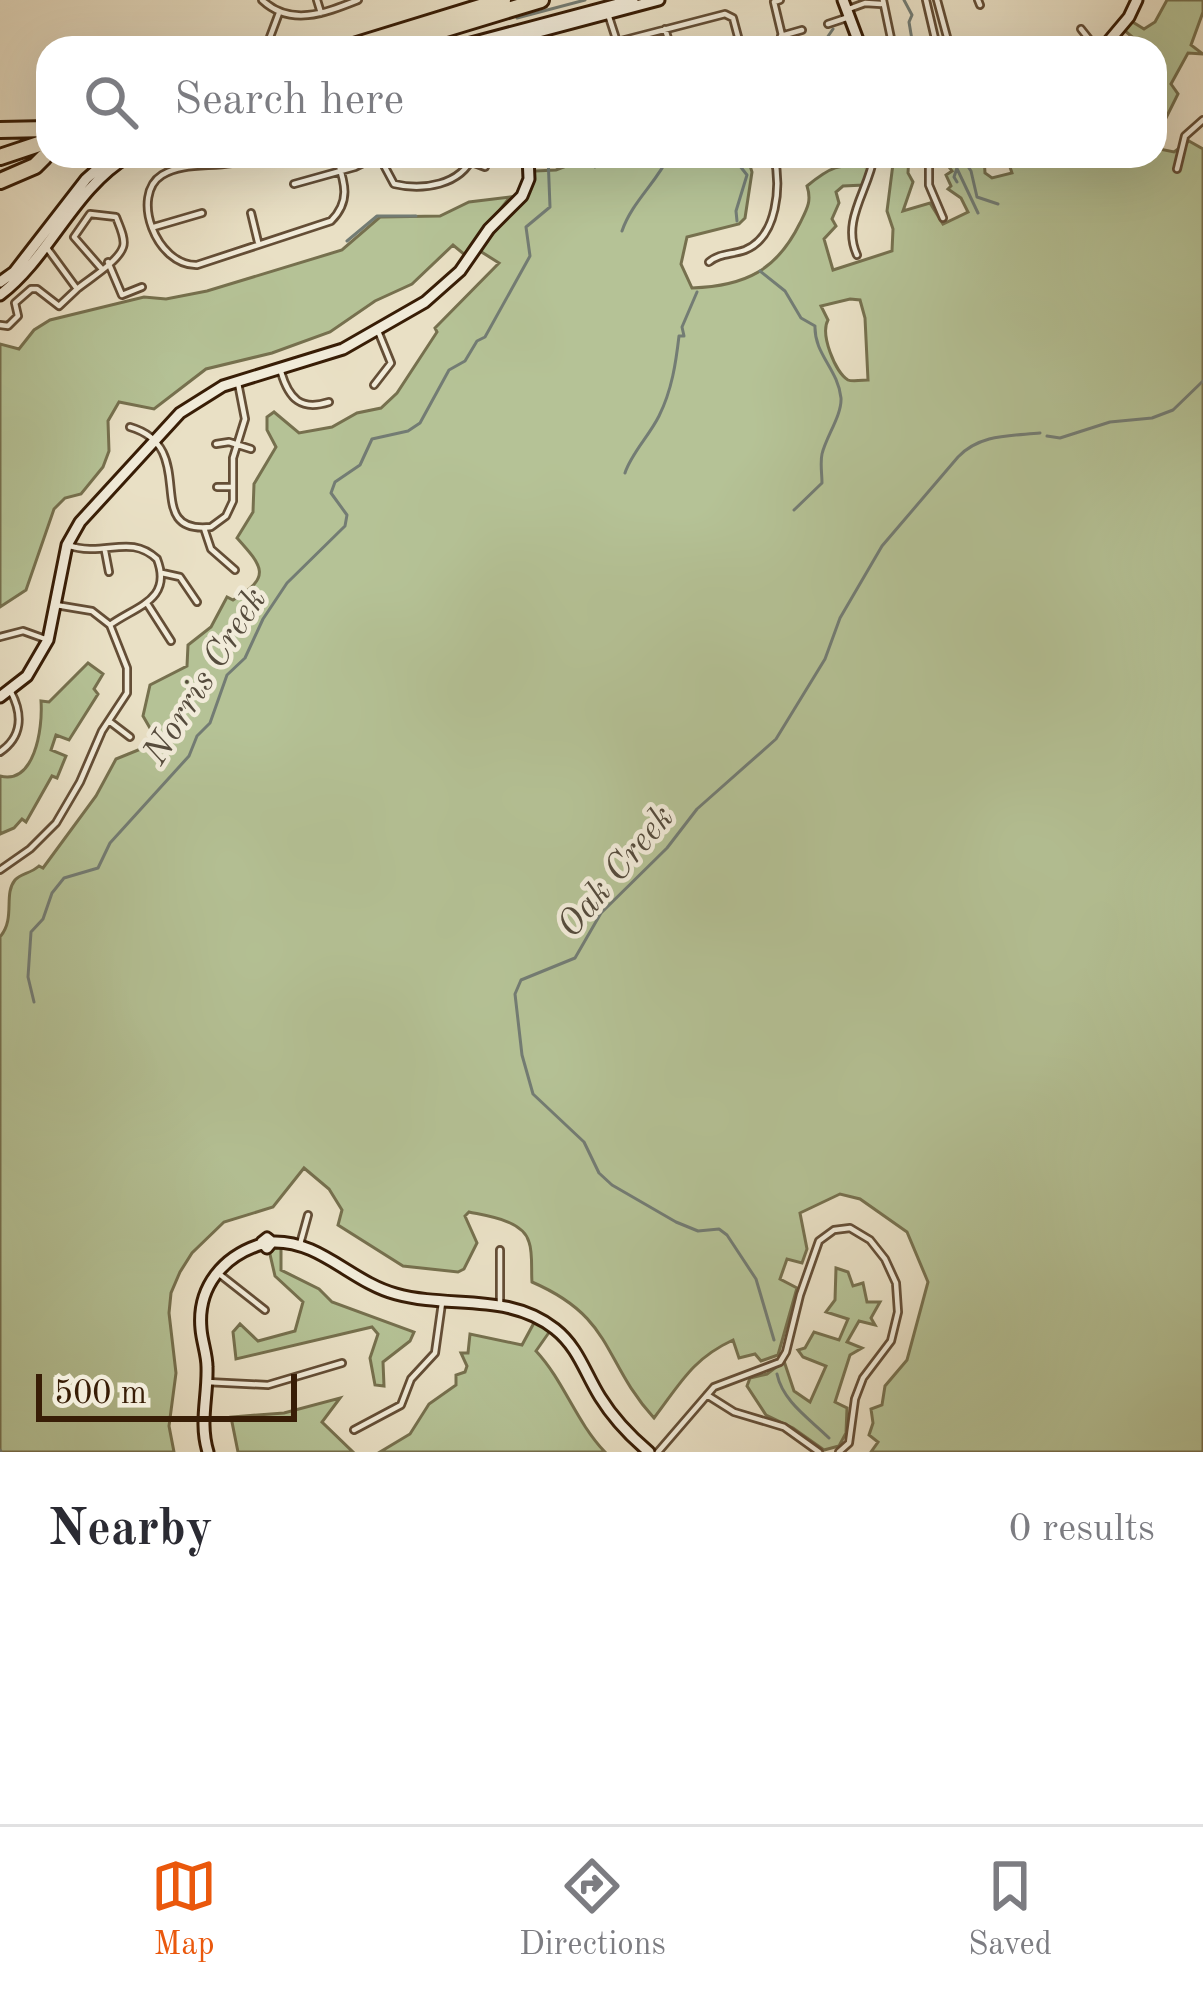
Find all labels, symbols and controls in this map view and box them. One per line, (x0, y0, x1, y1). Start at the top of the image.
search box (36, 36, 1167, 168)
icon: search (78, 69, 144, 135)
text: Search here (174, 79, 404, 124)
water label: Norris Creek (137, 582, 275, 772)
water label: Oak Creek (551, 799, 682, 945)
scale bar (36, 1368, 297, 1421)
text: 500 m (54, 1378, 147, 1411)
text: Nearby (48, 1505, 213, 1556)
text: 0 results (1009, 1510, 1155, 1549)
tab: Map (151, 1853, 217, 1966)
tab: Directions (519, 1853, 666, 1966)
tab: Saved (968, 1853, 1052, 1966)

